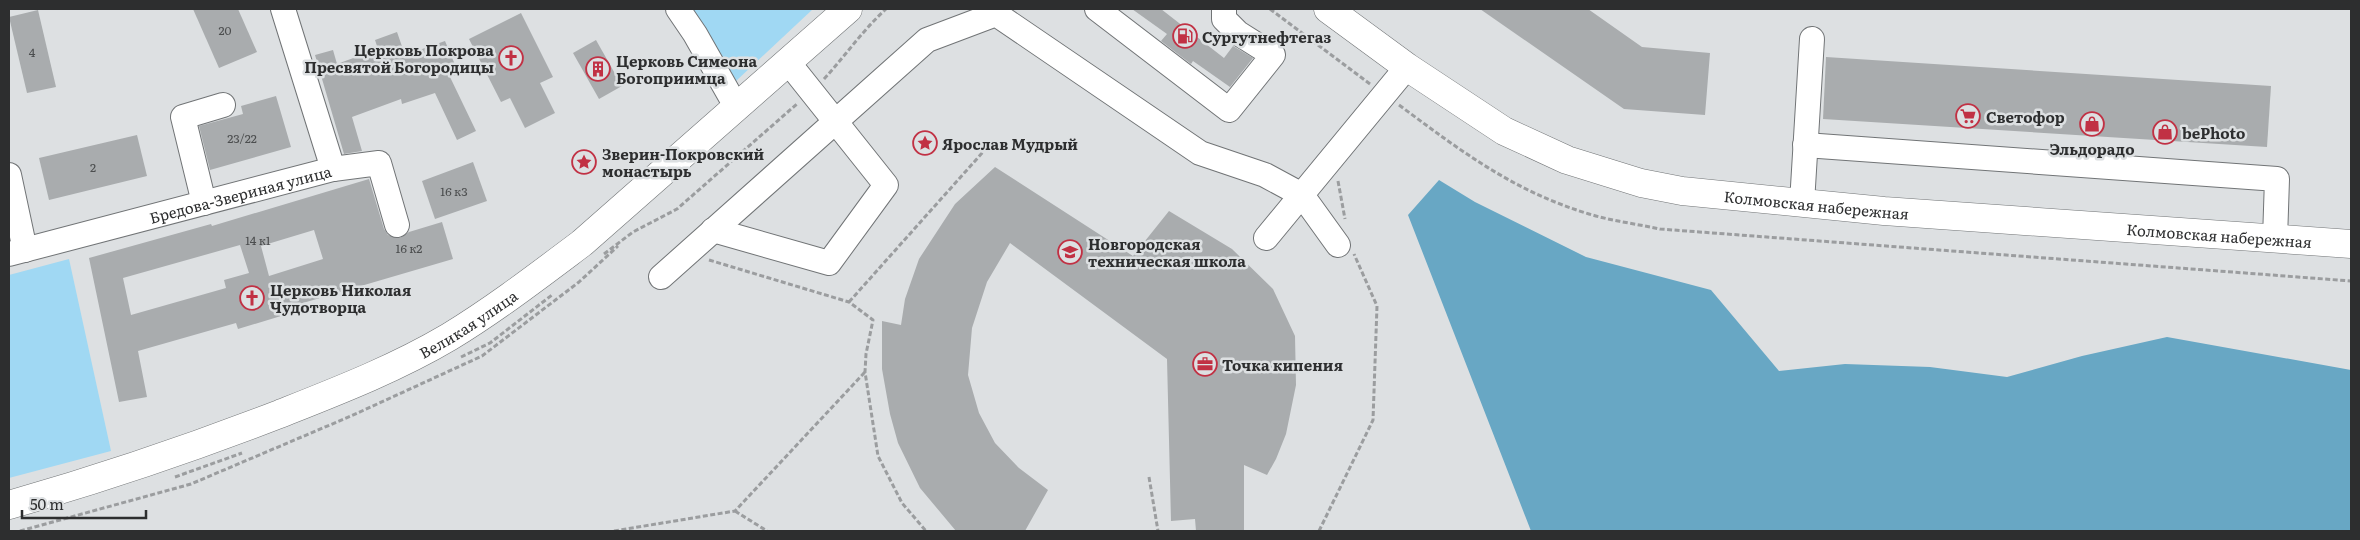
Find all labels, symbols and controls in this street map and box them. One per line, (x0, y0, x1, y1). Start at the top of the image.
house number: 20 (218, 21, 232, 39)
fuel station icon: Сургутнефтегаз (1172, 23, 1198, 49)
place label: Сургутнефтегаз (1202, 25, 1331, 48)
place label: Церковь Покрова Пресвятой Богородицы (304, 38, 494, 78)
house number: 4 (29, 43, 36, 61)
church icon: Церковь Покрова Пресвятой Богородицы (498, 45, 524, 71)
place label: Церковь Симеона Богоприимца (616, 49, 758, 89)
building icon: Церковь Симеона Богоприимца (585, 56, 611, 82)
supermarket icon: Светофор (1955, 103, 1981, 129)
place label: Светофор (1986, 105, 2065, 128)
shop icon: Эльдорадо (2079, 111, 2105, 137)
shop icon: bePhoto (2152, 119, 2178, 145)
place label: bePhoto (2182, 121, 2245, 144)
house number: 23/22 (227, 129, 257, 147)
place icon: Ярослав Мудрый (912, 130, 938, 156)
place label: Ярослав Мудрый (942, 132, 1078, 155)
place label: Эльдорадо (2049, 137, 2135, 160)
place label: Зверин-Покровский монастырь (602, 142, 765, 182)
place icon: Зверин-Покровский монастырь (571, 149, 597, 175)
house number: 2 (90, 158, 96, 176)
street label: Бредова-Звериная улица (147, 158, 335, 228)
house number: 16 к3 (440, 182, 468, 200)
street label: Колмовская набережная (1723, 184, 1910, 224)
street label: Колмовская набережная (2126, 217, 2313, 253)
house number: 14 к1 (245, 231, 271, 249)
place label: Новгородская техническая школа (1088, 232, 1246, 272)
house number: 16 к2 (396, 239, 422, 257)
school or university icon: Новгородская техническая школа (1057, 239, 1083, 265)
place label: Церковь Николая Чудотворца (270, 278, 412, 318)
street label: Великая улица (415, 283, 522, 363)
church icon: Церковь Николая Чудотворца (239, 285, 265, 311)
office icon: Точка кипения (1192, 351, 1218, 377)
place label: Точка кипения (1222, 353, 1343, 376)
scale bar (22, 488, 146, 520)
text: 50 m (30, 492, 64, 515)

